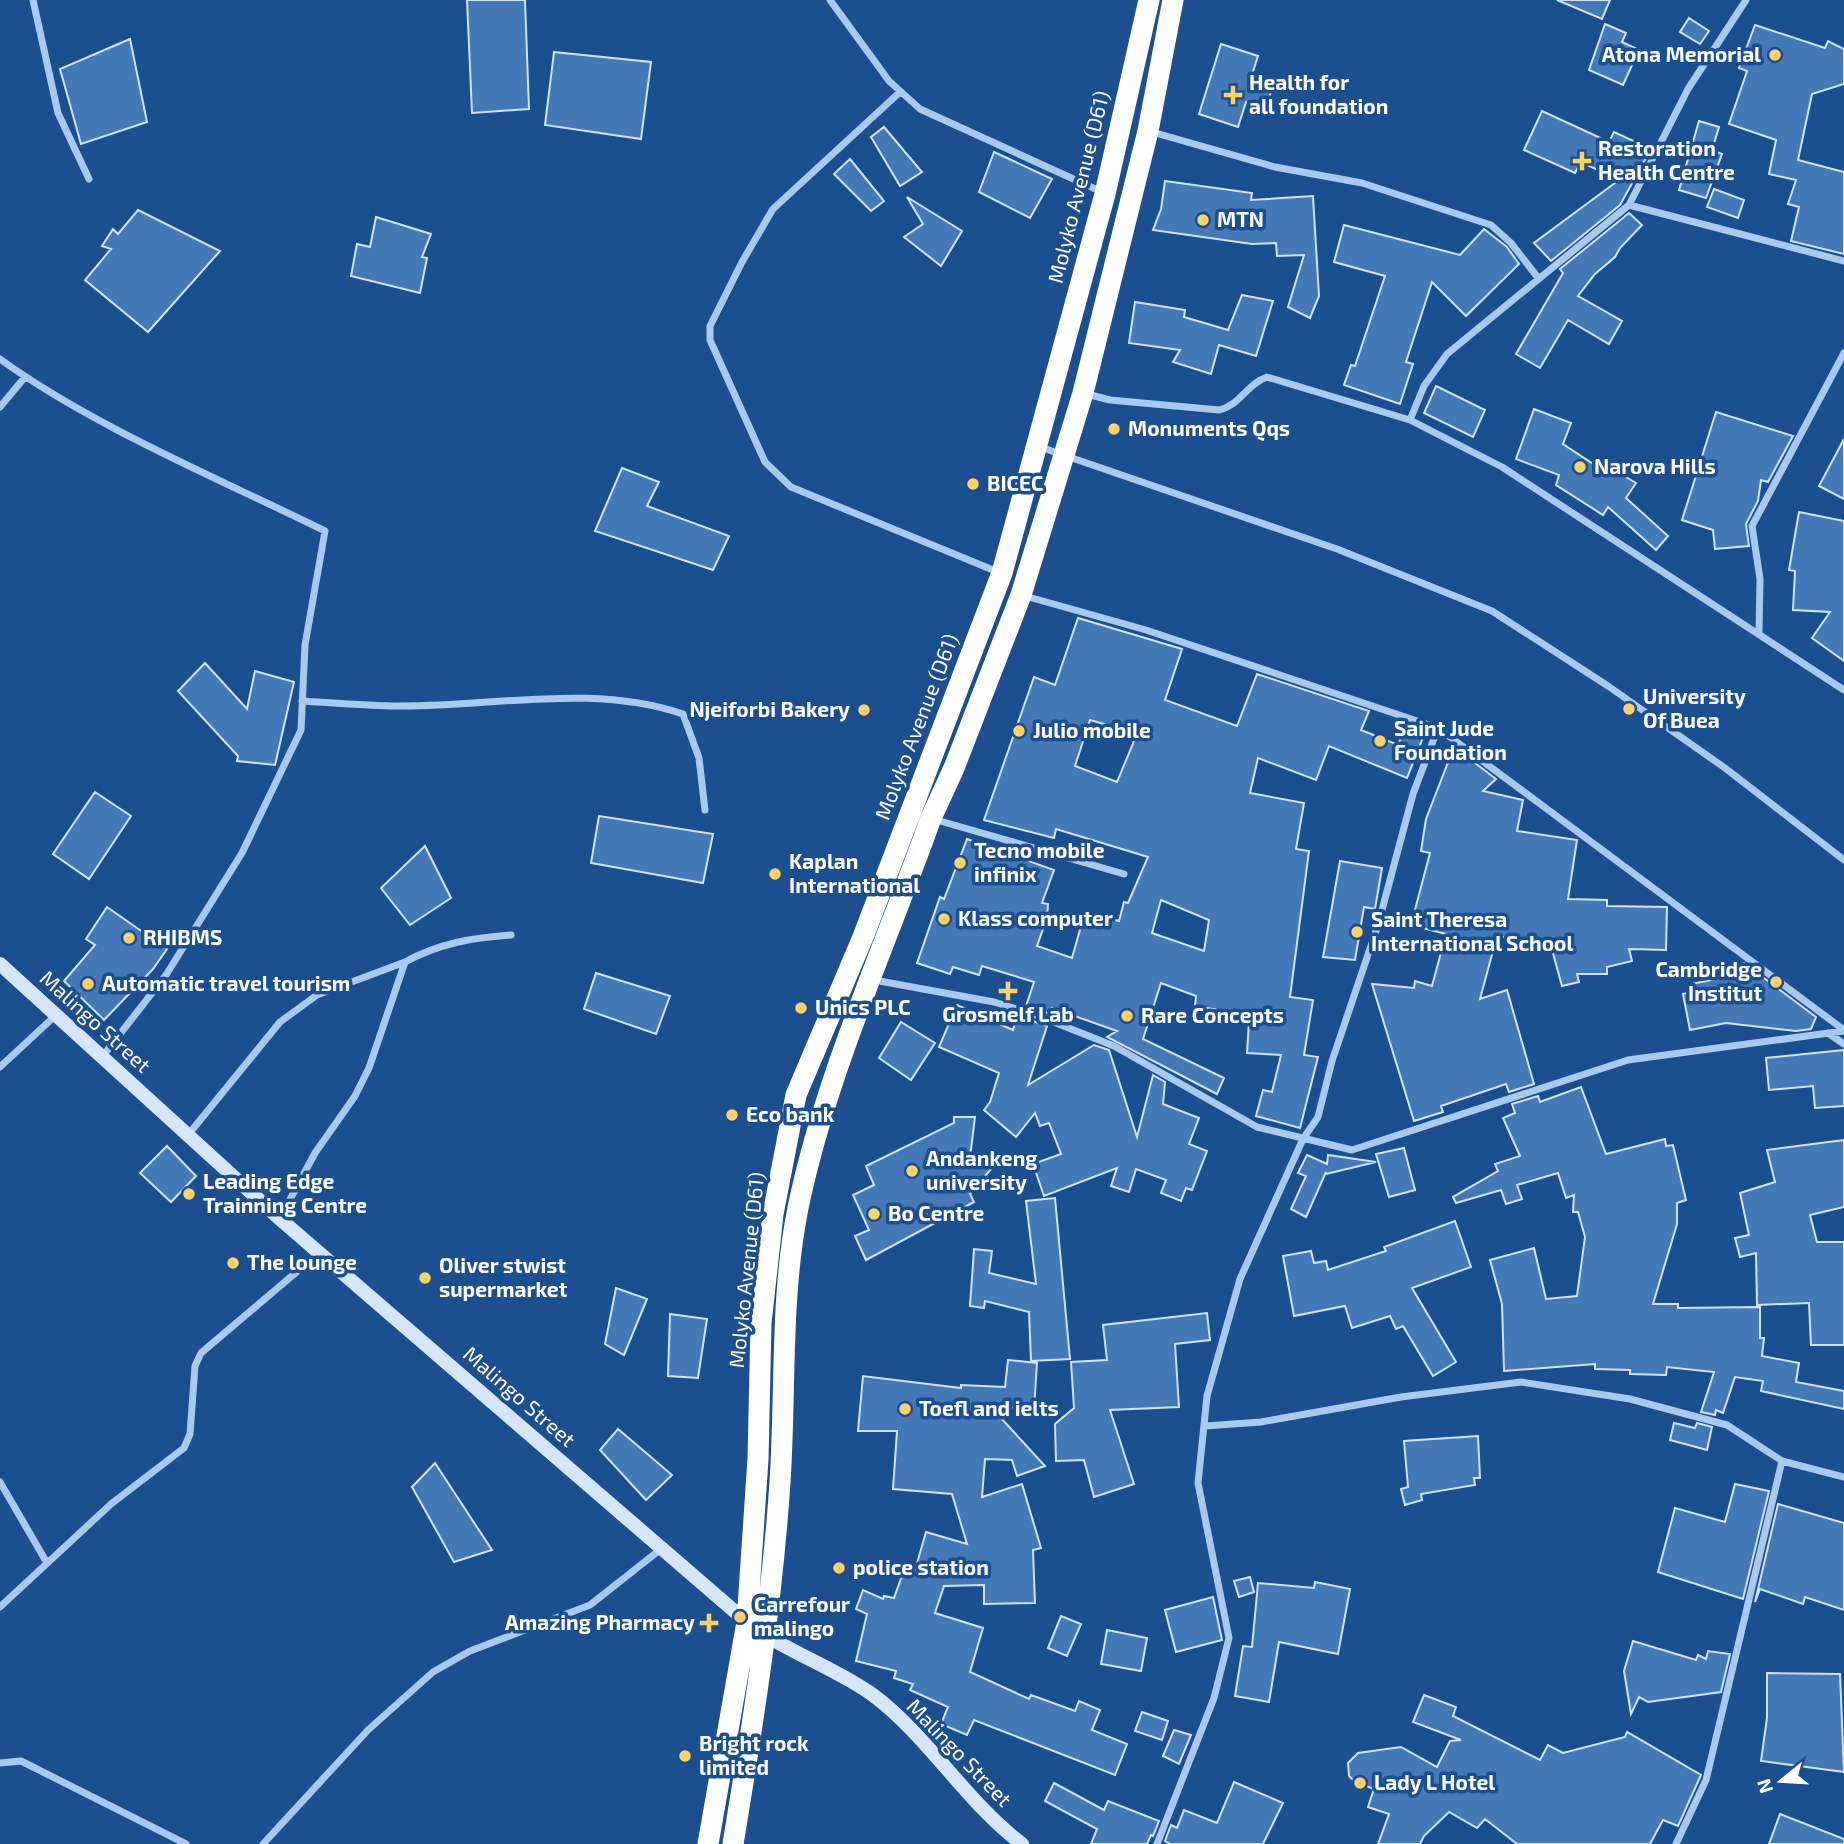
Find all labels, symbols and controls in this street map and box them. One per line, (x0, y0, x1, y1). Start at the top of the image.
place label: Atona Memorial (1602, 41, 1761, 66)
marker: Atona Memorial (1767, 47, 1783, 63)
place label: Health for all foundation (1249, 69, 1388, 118)
marker: Health for all foundation (1223, 85, 1243, 105)
street label: Molyko Avenue (D61) (1042, 88, 1114, 285)
place label: Restoration Health Centre (1598, 135, 1735, 184)
marker: Restoration Health Centre (1572, 151, 1592, 171)
place label: MTN (1217, 206, 1264, 231)
marker: MTN (1195, 212, 1211, 228)
place label: Monuments Qqs (1128, 415, 1290, 441)
marker: Monuments Qqs (1106, 421, 1122, 437)
place label: Narova Hills (1594, 453, 1716, 478)
marker: Narova Hills (1572, 459, 1588, 475)
place label: BICEC (987, 470, 1043, 495)
marker: BICEC (965, 476, 981, 492)
street label: Molyko Avenue (D61) (869, 630, 963, 823)
place label: University Of Buea (1643, 683, 1746, 732)
place label: Njeiforbi Bakery (689, 696, 850, 722)
marker: University Of Buea (1621, 701, 1637, 717)
marker: Njeiforbi Bakery (856, 702, 872, 718)
place label: Saint Jude Foundation (1394, 715, 1507, 764)
place label: Julio mobile (1033, 717, 1151, 742)
marker: Julio mobile (1011, 723, 1027, 739)
marker: Saint Jude Foundation (1372, 733, 1388, 749)
place label: Tecno mobile infinix (974, 837, 1105, 886)
place label: Kaplan International (789, 848, 920, 897)
marker: Tecno mobile infinix (952, 855, 968, 871)
marker: Kaplan International (767, 866, 783, 882)
place label: Klass computer (958, 905, 1113, 930)
place label: Saint Theresa International School (1371, 906, 1574, 955)
marker: Klass computer (936, 911, 952, 927)
place label: RHIBMS (143, 924, 222, 949)
marker: Saint Theresa International School (1349, 924, 1365, 940)
marker: RHIBMS (121, 930, 137, 946)
place label: Cambridge Institut (1655, 956, 1762, 1005)
street label: Malingo Street (36, 965, 156, 1077)
place label: Automatic travel tourism (102, 970, 350, 995)
marker: Cambridge Institut (1768, 974, 1784, 990)
marker: Automatic travel tourism (80, 976, 96, 992)
marker: Grosmelf Lab (1000, 983, 1016, 999)
place label: Unics PLC (815, 994, 911, 1019)
marker: Unics PLC (793, 1000, 809, 1016)
place label: Grosmelf Lab (942, 1001, 1074, 1026)
place label: Rare Concepts (1141, 1002, 1284, 1027)
marker: Rare Concepts (1119, 1008, 1135, 1024)
place label: Eco bank (746, 1101, 835, 1126)
marker: Eco bank (724, 1107, 740, 1123)
place label: Andankeng university (926, 1145, 1037, 1195)
marker: Andankeng university (904, 1163, 920, 1179)
place label: Leading Edge Trainning Centre (203, 1168, 367, 1217)
street label: Molyko Avenue (D61) (723, 1170, 768, 1369)
marker: Leading Edge Trainning Centre (181, 1186, 197, 1202)
place label: Bo Centre (888, 1200, 985, 1225)
marker: Bo Centre (866, 1206, 882, 1222)
place label: The lounge (247, 1249, 357, 1274)
place label: Oliver stwist supermarket (439, 1252, 568, 1301)
marker: The lounge (225, 1255, 241, 1271)
marker: Oliver stwist supermarket (417, 1270, 433, 1286)
street label: Malingo Street (459, 1340, 581, 1451)
place label: Toefl and ielts (919, 1395, 1059, 1420)
marker: Toefl and ielts (897, 1401, 913, 1417)
place label: police station (853, 1554, 989, 1579)
marker: police station (831, 1560, 847, 1576)
place label: Carrefour malingo (754, 1591, 850, 1640)
place label: Amazing Pharmacy (505, 1609, 695, 1635)
marker: Carrefour malingo (732, 1609, 748, 1625)
marker: Amazing Pharmacy (701, 1615, 717, 1631)
street label: Malingo Street (902, 1693, 1018, 1811)
place label: Bright rock limited (699, 1730, 809, 1779)
north arrow (1746, 1746, 1816, 1816)
marker: Bright rock limited (677, 1748, 693, 1764)
place label: Lady L Hotel (1374, 1769, 1495, 1795)
marker: Lady L Hotel (1352, 1775, 1368, 1791)
text: N (1751, 1776, 1777, 1796)

